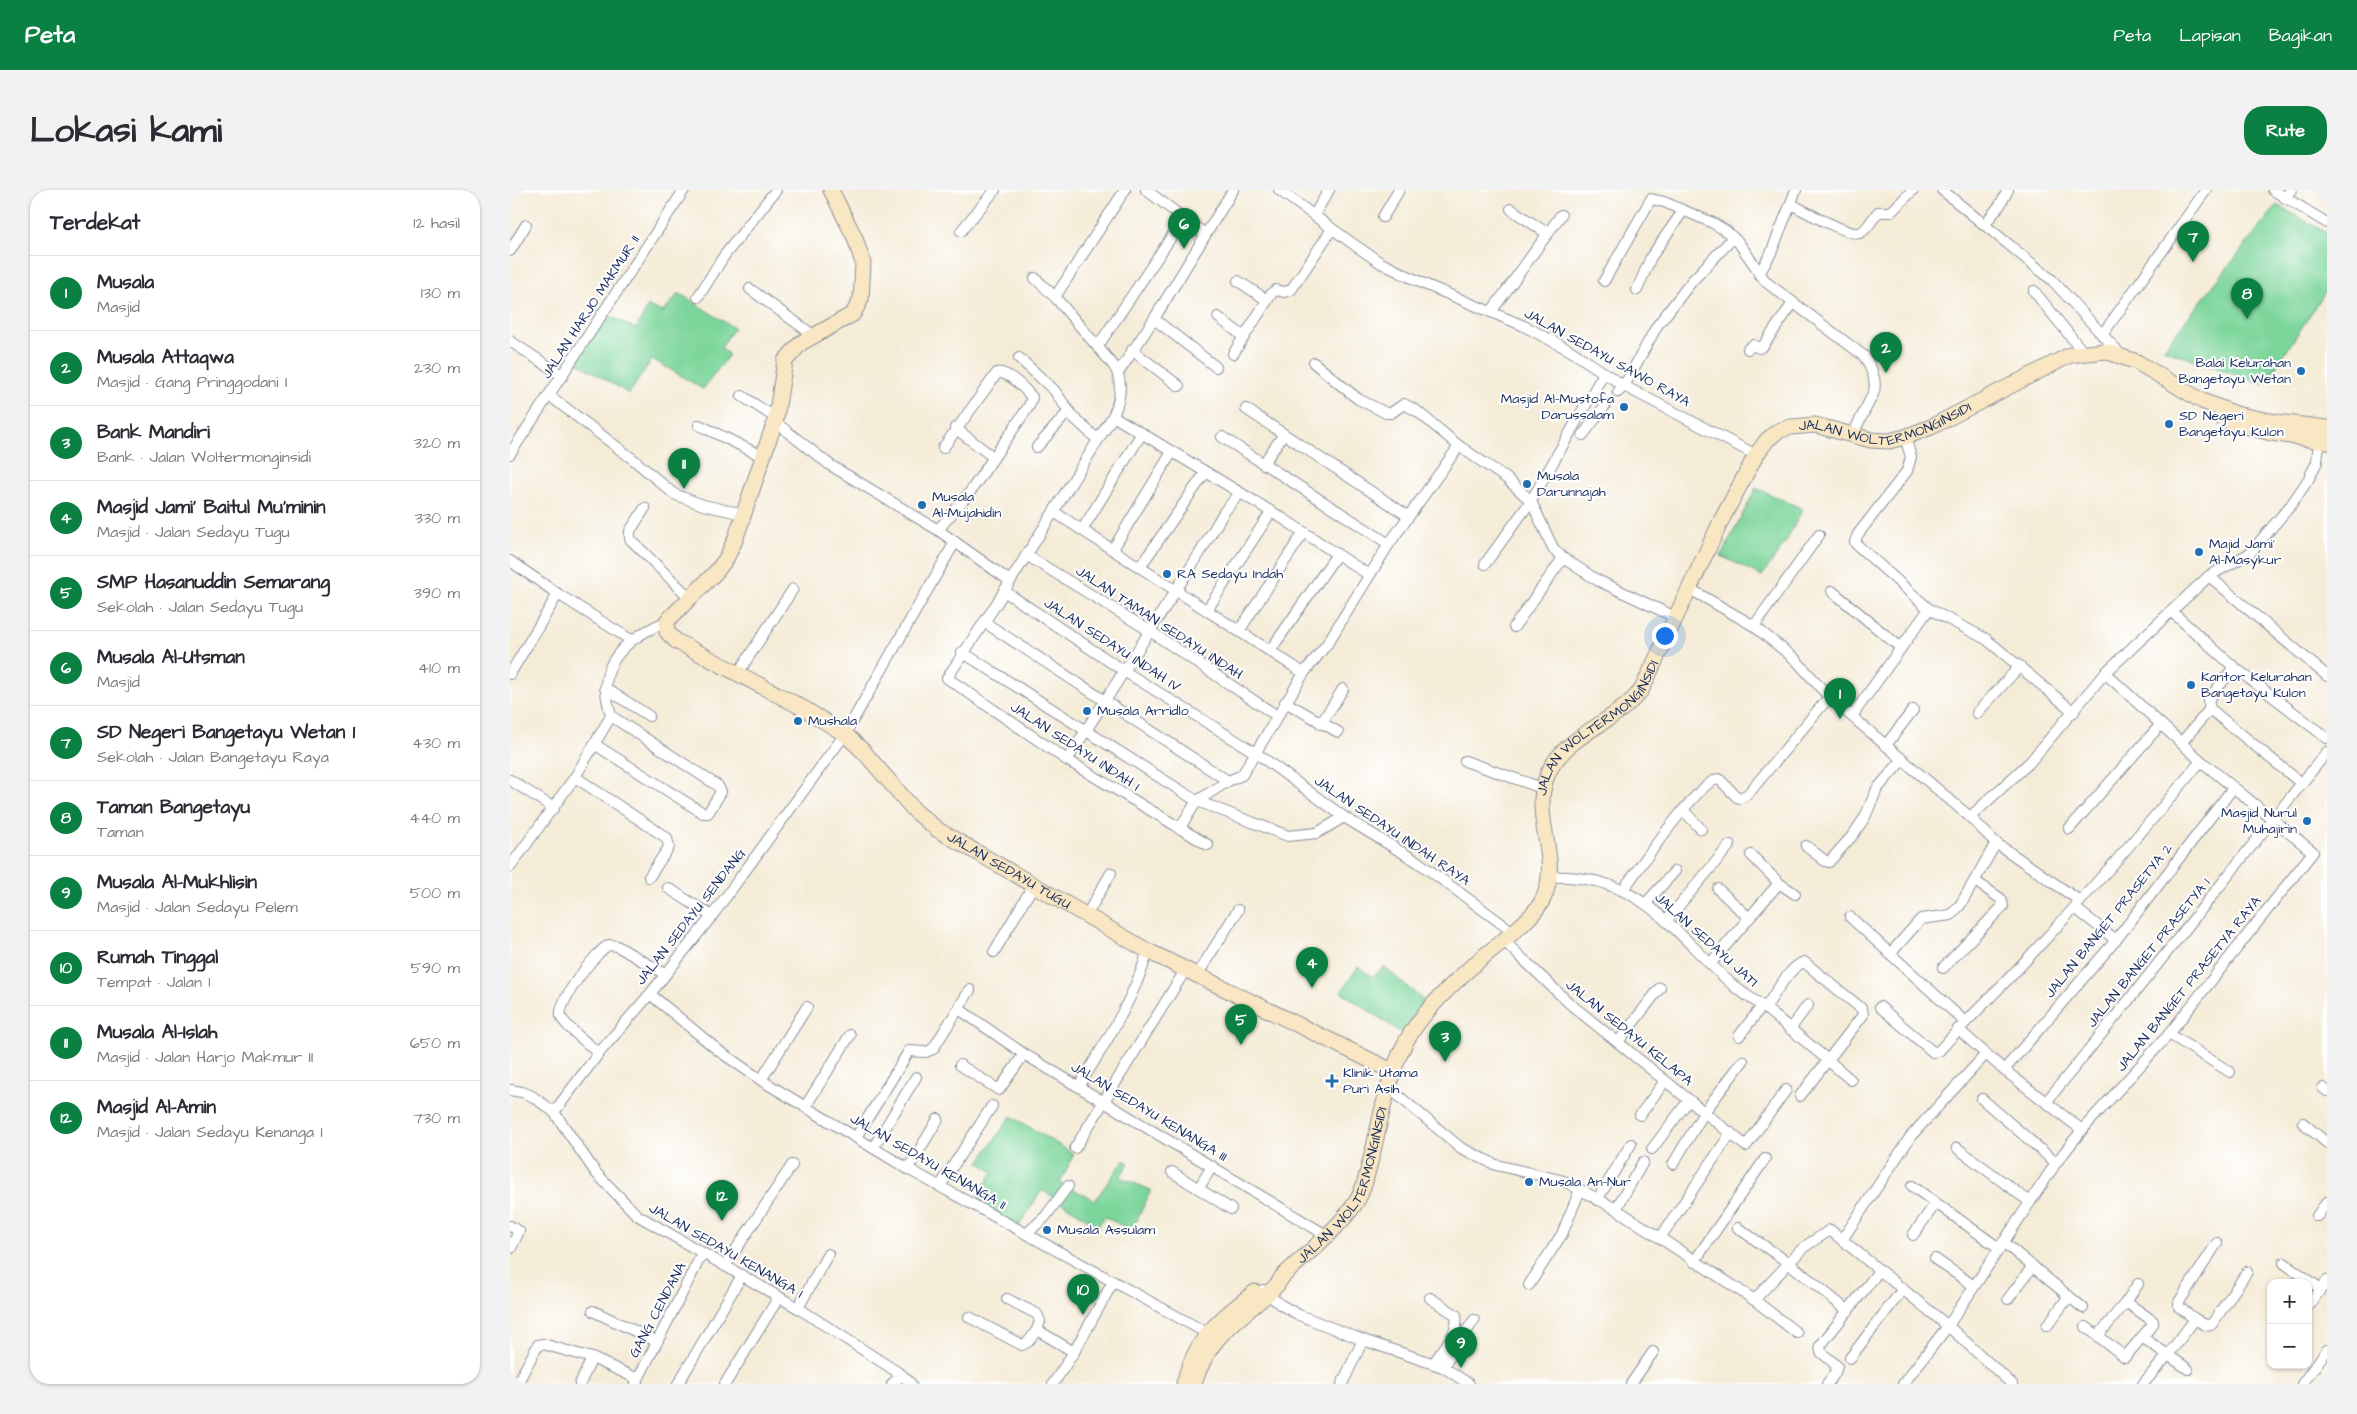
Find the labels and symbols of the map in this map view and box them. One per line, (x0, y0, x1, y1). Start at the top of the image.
pin: 6 (1168, 208, 1200, 249)
pin: 7 (2177, 221, 2209, 262)
street label: JALAN HARJO MAKMUR II (537, 231, 645, 383)
pin: 8 (2231, 278, 2263, 319)
street label: JALAN SEDAYU SAWO RAYA (1520, 304, 1694, 412)
pin: 2 (1870, 332, 1902, 373)
place label: Balai Kelurahan Bangetayu Wetan (2178, 353, 2291, 389)
marker: Balai Kelurahan Bangetayu Wetan (2295, 365, 2307, 377)
place label: Masjid Al-Mustofa Darussalam (1501, 389, 1614, 425)
street label: JALAN WOLTERMONGINSIDI (1798, 398, 1975, 451)
marker: Masjid Al-Mustofa Darussalam (1618, 401, 1630, 413)
place label: SD Negeri Bangetayu Kulon (2179, 406, 2284, 442)
marker: SD Negeri Bangetayu Kulon (2163, 418, 2175, 430)
pin: 11 (668, 448, 700, 489)
place label: Musala Darunnajah (1537, 466, 1606, 502)
marker: Musala Darunnajah (1521, 478, 1533, 490)
place label: Musala Al-Mujahidin (932, 487, 1001, 523)
marker: Musala Al-Mujahidin (916, 499, 928, 511)
place label: Majid Jami' Al-Masykur (2209, 534, 2282, 570)
marker: Majid Jami' Al-Masykur (2193, 546, 2205, 558)
street label: JALAN TAMAN SEDAYU INDAH (1071, 561, 1247, 685)
place label: RA Sedayu Indah (1177, 564, 1283, 584)
marker: RA Sedayu Indah (1161, 568, 1173, 580)
street label: JALAN SEDAYU INDAH IV (1040, 593, 1185, 697)
your location (1652, 623, 1678, 649)
street label: JALAN WOLTERMONGINSIDI (1532, 657, 1664, 797)
place label: Kantor Kelurahan Bangetayu Kulon (2201, 667, 2312, 703)
pin: 1 (1824, 678, 1856, 719)
marker: Kantor Kelurahan Bangetayu Kulon (2185, 679, 2197, 691)
street label: JALAN SEDAYU INDAH I (1006, 698, 1144, 796)
place label: Musala Arridlo (1097, 701, 1189, 721)
marker: Musala Arridlo (1081, 705, 1093, 717)
place label: Mushala (808, 711, 857, 731)
marker: Mushala (792, 715, 804, 727)
street label: JALAN SEDAYU INDAH RAYA (1310, 771, 1474, 891)
place label: Masjid Nurul Muhajirin (2221, 803, 2297, 839)
marker: Masjid Nurul Muhajirin (2301, 815, 2313, 827)
street label: JALAN SEDAYU TUGU (943, 827, 1074, 914)
street label: JALAN BANGET PRASETYA 2 (2040, 840, 2178, 1002)
street label: JALAN SEDAYU SENDANG (631, 844, 751, 989)
street label: JALAN BANGET PRASETYA 1 (2082, 874, 2216, 1032)
street label: JALAN SEDAYU JATI (1650, 888, 1762, 992)
street label: JALAN BANGET PRASETYA RAYA (2112, 892, 2266, 1076)
pin: 4 (1296, 947, 1328, 988)
street label: JALAN SEDAYU KELAPA (1561, 975, 1697, 1091)
pin: 5 (1225, 1004, 1257, 1045)
pin: 3 (1429, 1021, 1461, 1062)
street label: JALAN SEDAYU KENANGA III (1067, 1057, 1231, 1167)
place label: Klinik Utama Puri Asih (1343, 1063, 1418, 1099)
marker: Klinik Utama Puri Asih (1325, 1074, 1339, 1088)
street label: JALAN WOLTERMONGINSIDI (1292, 1105, 1393, 1269)
street label: JALAN SEDAYU KENANGA II (846, 1109, 1010, 1215)
place label: Musala An-Nur (1539, 1172, 1631, 1192)
marker: Musala An-Nur (1523, 1176, 1535, 1188)
pin: 12 (706, 1180, 738, 1221)
street label: JALAN SEDAYU KENANGA I (645, 1198, 807, 1304)
place label: Musala Assulam (1057, 1220, 1155, 1240)
marker: Musala Assulam (1041, 1224, 1053, 1236)
street label: GANG CENDANA (624, 1259, 692, 1361)
pin: 10 (1067, 1274, 1099, 1315)
pin: 9 (1445, 1327, 1477, 1368)

